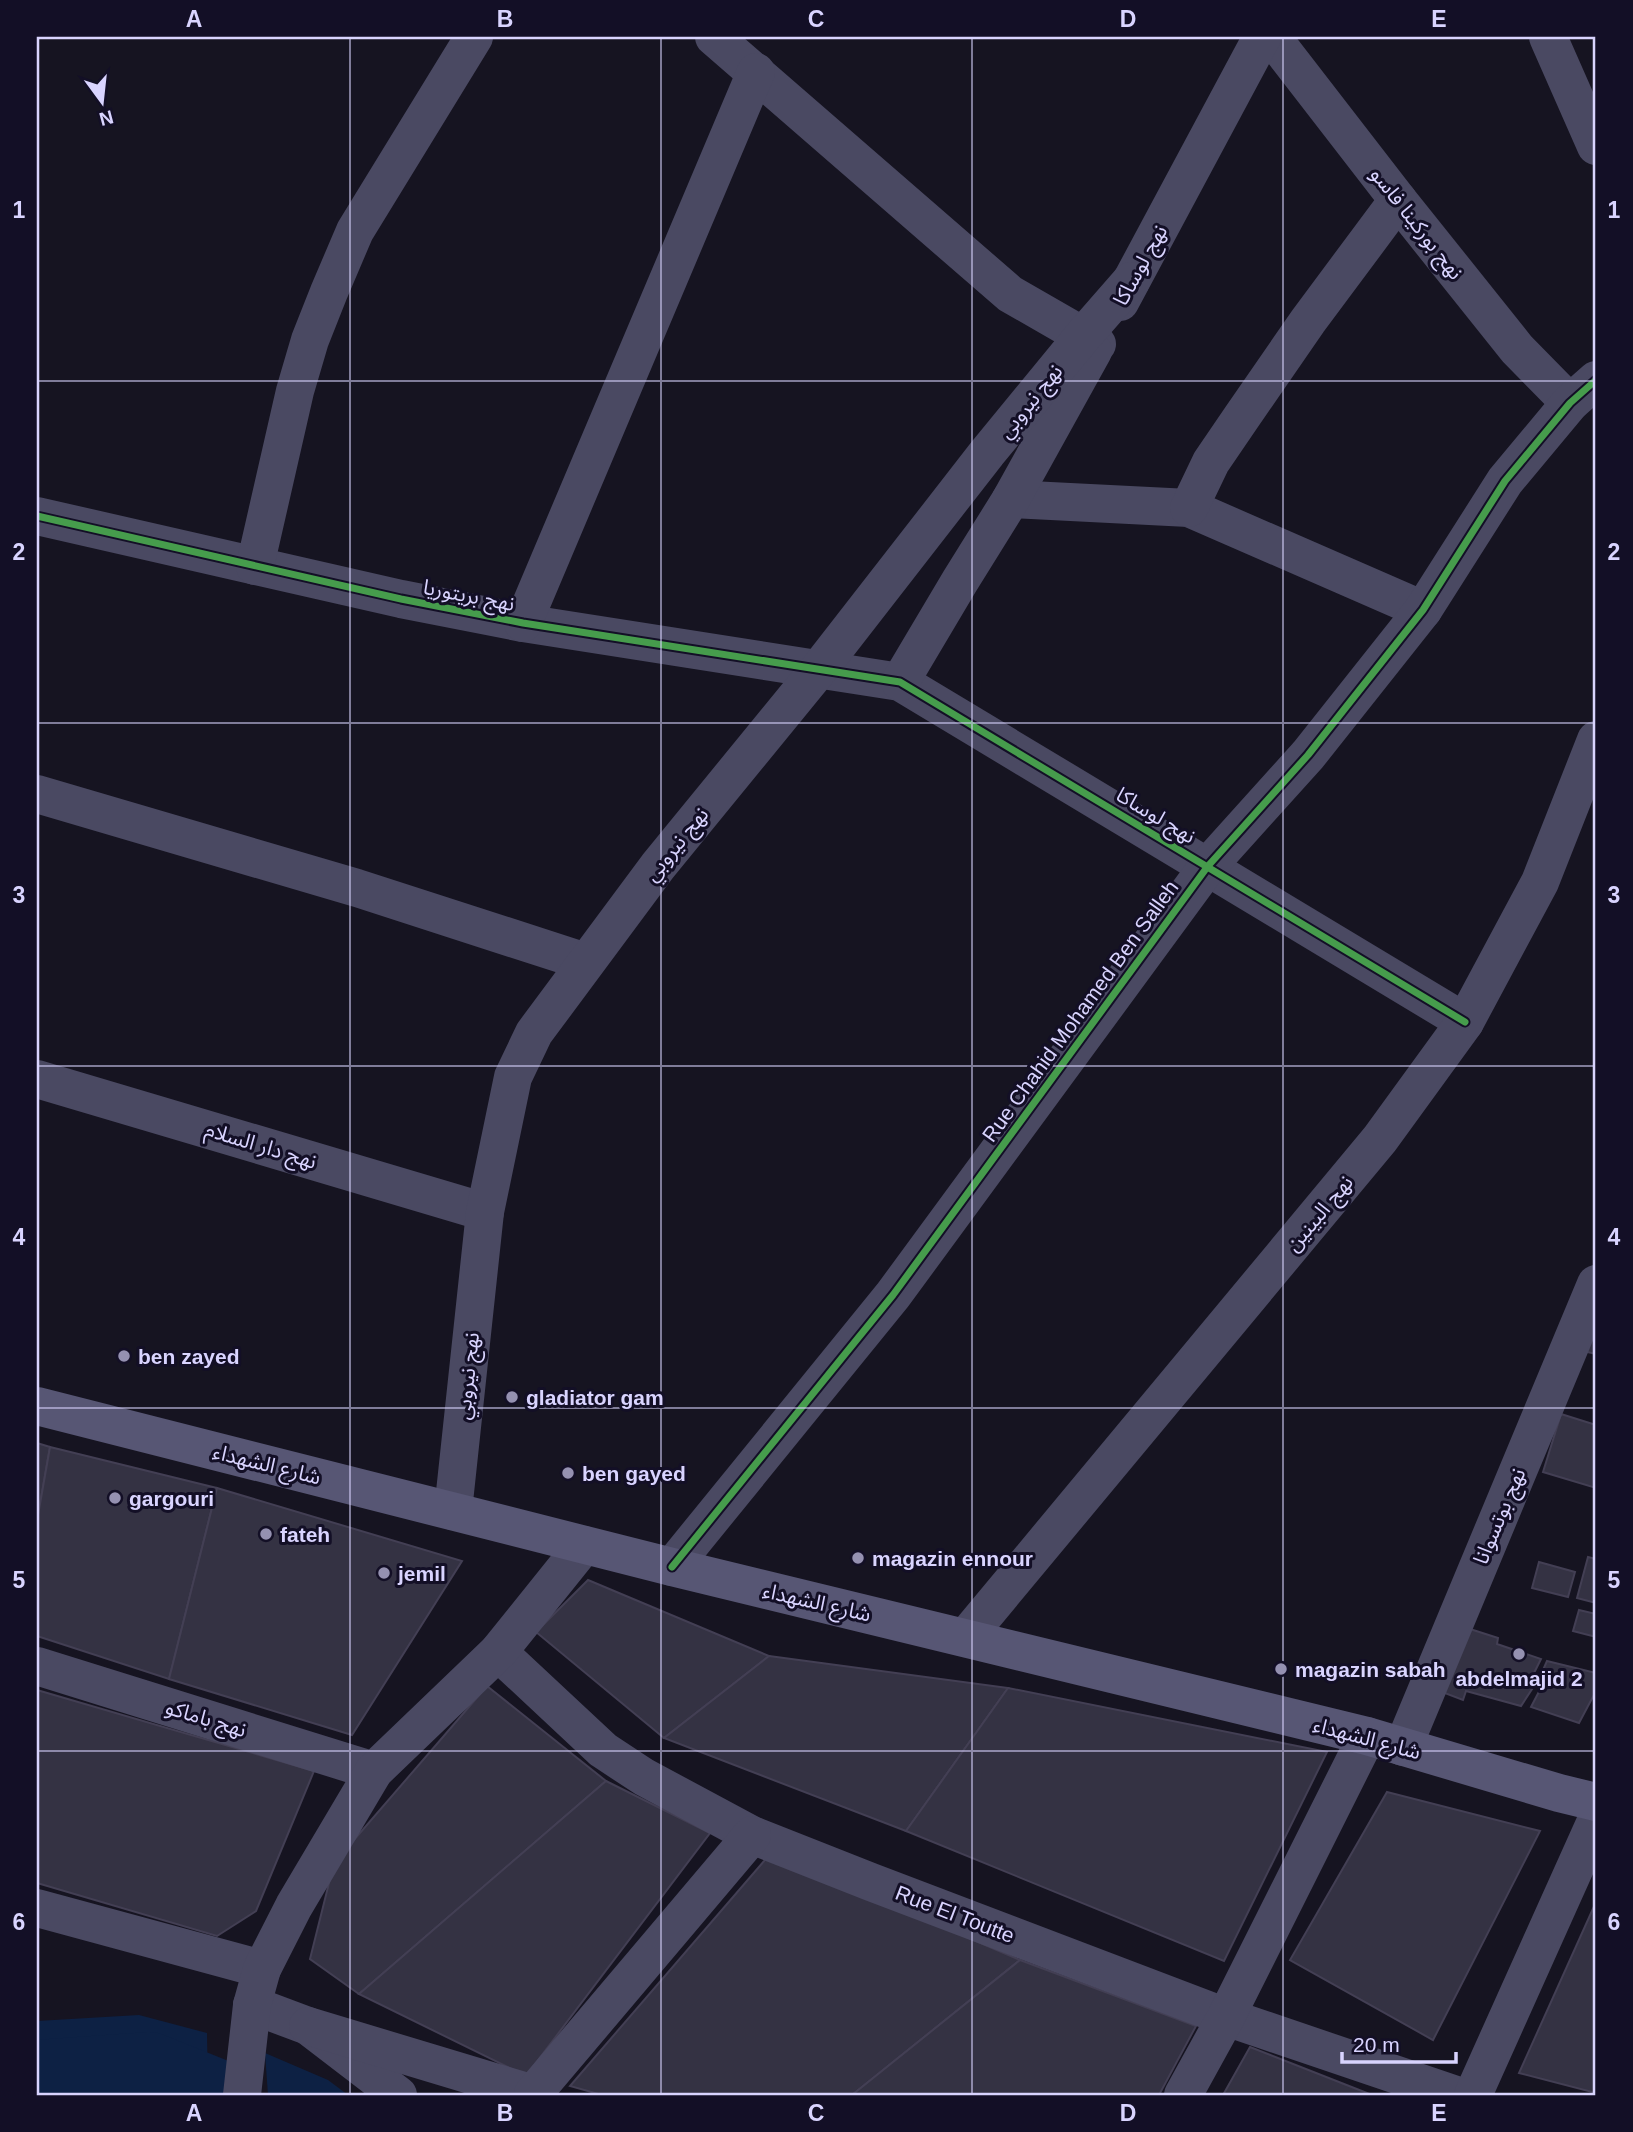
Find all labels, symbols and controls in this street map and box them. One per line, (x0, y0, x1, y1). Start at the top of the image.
text: A (186, 6, 202, 32)
text: B (497, 6, 513, 32)
text: C (808, 6, 824, 32)
text: D (1120, 6, 1136, 32)
text: E (1431, 6, 1447, 32)
north arrow (66, 66, 136, 136)
text: N (97, 106, 116, 130)
street label: نهج بوركينا فاسو (1363, 162, 1468, 286)
text: 1 (13, 197, 26, 223)
text: 1 (1608, 197, 1621, 223)
street label: نهج لوساكا (1108, 221, 1175, 311)
street label: نهج نيروبي (993, 360, 1070, 446)
text: 2 (13, 539, 25, 565)
text: 2 (1608, 539, 1620, 565)
street label: نهج بريتوريا (421, 575, 517, 619)
street label: نهج لوساكا (1110, 782, 1200, 851)
street label: نهج نيروبي (639, 803, 716, 889)
street label: Rue Chahid Mohamed Ben Salleh (977, 876, 1183, 1146)
text: 3 (13, 882, 25, 908)
text: 3 (1608, 882, 1620, 908)
street label: نهج دار السلام (201, 1117, 320, 1178)
street label: نهج البينين (1281, 1171, 1360, 1258)
text: 4 (13, 1224, 26, 1250)
text: 4 (1608, 1224, 1621, 1250)
street label: نهج نيروبي (451, 1331, 488, 1422)
place label: ben zayed (138, 1345, 240, 1368)
marker: ben zayed (116, 1348, 132, 1364)
place label: gladiator gam (526, 1386, 664, 1409)
marker: gladiator gam (504, 1389, 520, 1405)
street label: شارع الشهداء (210, 1439, 323, 1492)
place label: ben gayed (582, 1462, 686, 1485)
marker: ben gayed (560, 1465, 576, 1481)
street label: نهج بوتسوانا (1468, 1465, 1533, 1569)
place label: gargouri (129, 1487, 214, 1510)
marker: gargouri (107, 1490, 123, 1506)
place label: fateh (280, 1523, 330, 1546)
marker: fateh (258, 1526, 274, 1542)
place label: magazin ennour (872, 1547, 1033, 1570)
marker: magazin ennour (850, 1550, 866, 1566)
place label: jemil (397, 1562, 446, 1585)
marker: jemil (376, 1565, 392, 1581)
text: 5 (13, 1567, 26, 1593)
text: 5 (1608, 1567, 1621, 1593)
street label: شارع الشهداء (760, 1578, 873, 1630)
marker: abdelmajid 2 (1511, 1646, 1527, 1662)
place label: magazin sabah (1295, 1658, 1446, 1681)
marker: magazin sabah (1273, 1661, 1289, 1677)
place label: abdelmajid 2 (1455, 1667, 1583, 1690)
street label: نهج باماكو (162, 1695, 249, 1745)
street label: شارع الشهداء (1310, 1713, 1423, 1767)
street label: Rue El Toutte (892, 1881, 1018, 1947)
text: 6 (13, 1909, 25, 1935)
text: 6 (1608, 1909, 1620, 1935)
scale bar (1342, 2020, 1456, 2064)
text: 20 m (1353, 2033, 1400, 2056)
text: A (186, 2100, 202, 2126)
text: B (497, 2100, 513, 2126)
text: C (808, 2100, 824, 2126)
text: D (1120, 2100, 1136, 2126)
text: E (1431, 2100, 1447, 2126)

